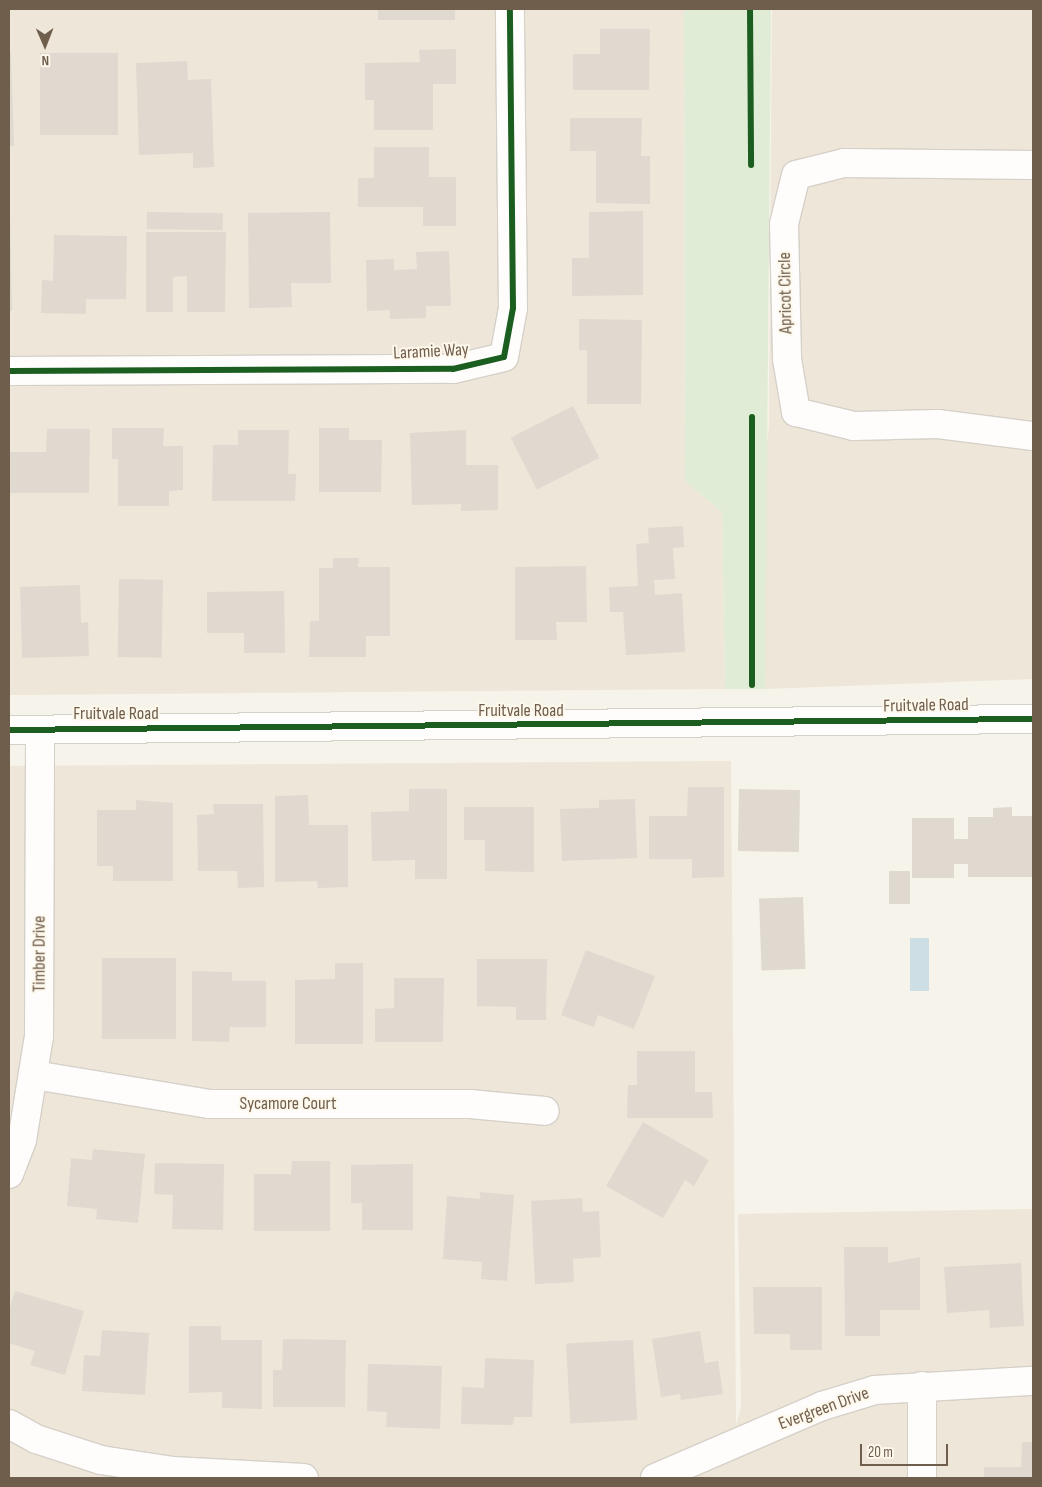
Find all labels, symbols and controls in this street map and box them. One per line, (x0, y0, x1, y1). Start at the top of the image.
north arrow (20, 20, 70, 70)
text: N (41, 52, 49, 69)
street label: Apricot Circle (774, 252, 798, 334)
street label: Laramie Way (393, 339, 469, 365)
street label: Fruitvale Road (883, 694, 969, 718)
street label: Fruitvale Road (478, 700, 564, 722)
street label: Fruitvale Road (73, 703, 159, 725)
street label: Timber Drive (29, 916, 51, 992)
street label: Sycamore Court (240, 1093, 336, 1115)
street label: Evergreen Drive (776, 1383, 872, 1435)
scale bar (862, 1434, 950, 1466)
text: 20 m (868, 1443, 893, 1462)

